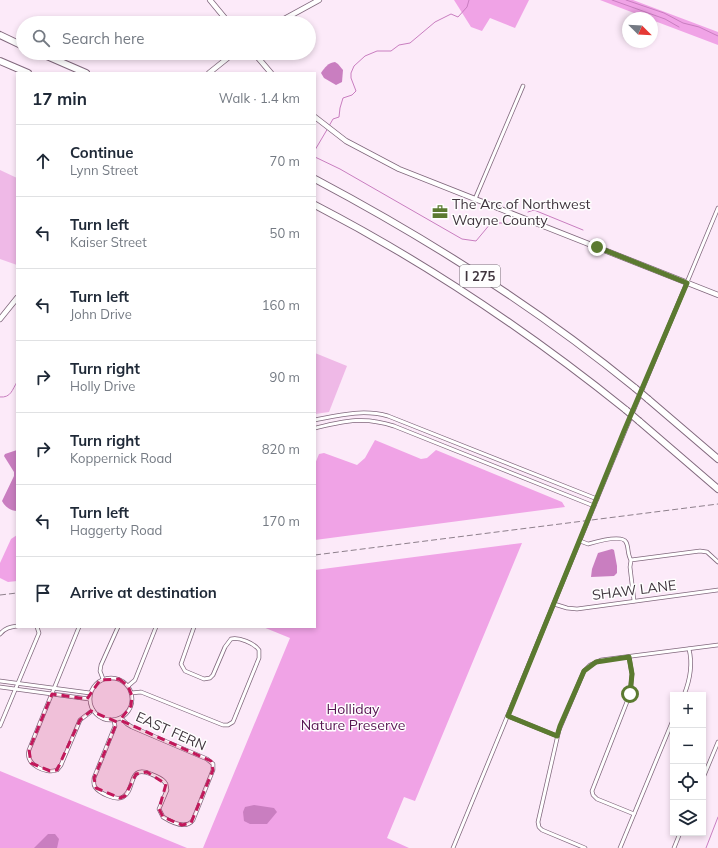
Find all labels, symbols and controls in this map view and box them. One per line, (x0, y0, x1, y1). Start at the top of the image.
north arrow (622, 12, 658, 48)
search box (16, 16, 316, 60)
icon: search (30, 27, 52, 49)
text: Search here (62, 29, 144, 48)
text: 17 min (32, 88, 87, 109)
text: Walk · 1.4 km (219, 90, 300, 106)
text: Continue (70, 143, 133, 162)
icon: ahead (32, 150, 54, 172)
text: 70 m (270, 153, 300, 169)
text: Lynn Street (70, 162, 138, 178)
place label: The Arc of Northwest Wayne County (452, 195, 591, 229)
office icon: The Arc of Northwest Wayne County (431, 203, 449, 221)
text: Turn left (70, 215, 129, 234)
icon: left (32, 222, 54, 244)
text: 50 m (270, 225, 300, 241)
text: Kaiser Street (70, 234, 147, 250)
route end (588, 238, 606, 256)
road number: I 275 (460, 265, 500, 287)
text: Turn left (70, 287, 129, 306)
icon: left (32, 294, 54, 316)
text: 160 m (262, 297, 300, 313)
text: John Drive (70, 306, 132, 322)
text: Turn right (70, 359, 140, 378)
icon: right (32, 366, 54, 388)
text: 90 m (270, 369, 300, 385)
text: Holly Drive (70, 378, 135, 394)
text: Turn right (70, 431, 140, 450)
icon: right (32, 438, 54, 460)
text: 820 m (262, 441, 300, 457)
text: Koppernick Road (70, 450, 172, 466)
text: Turn left (70, 503, 129, 522)
icon: left (32, 510, 54, 532)
text: 170 m (262, 513, 300, 529)
text: Haggerty Road (70, 522, 162, 538)
street label: SHAW LANE (591, 576, 677, 604)
icon: arrive (32, 582, 54, 604)
text: Arrive at destination (70, 583, 217, 602)
route start (621, 685, 639, 703)
map controls (670, 692, 706, 836)
button: + (670, 692, 706, 728)
park label: Holliday Nature Preserve (301, 700, 405, 734)
street label: EAST FERN (133, 708, 209, 754)
button: − (670, 728, 706, 764)
button: locate (670, 764, 706, 800)
button: layers (670, 800, 706, 836)

